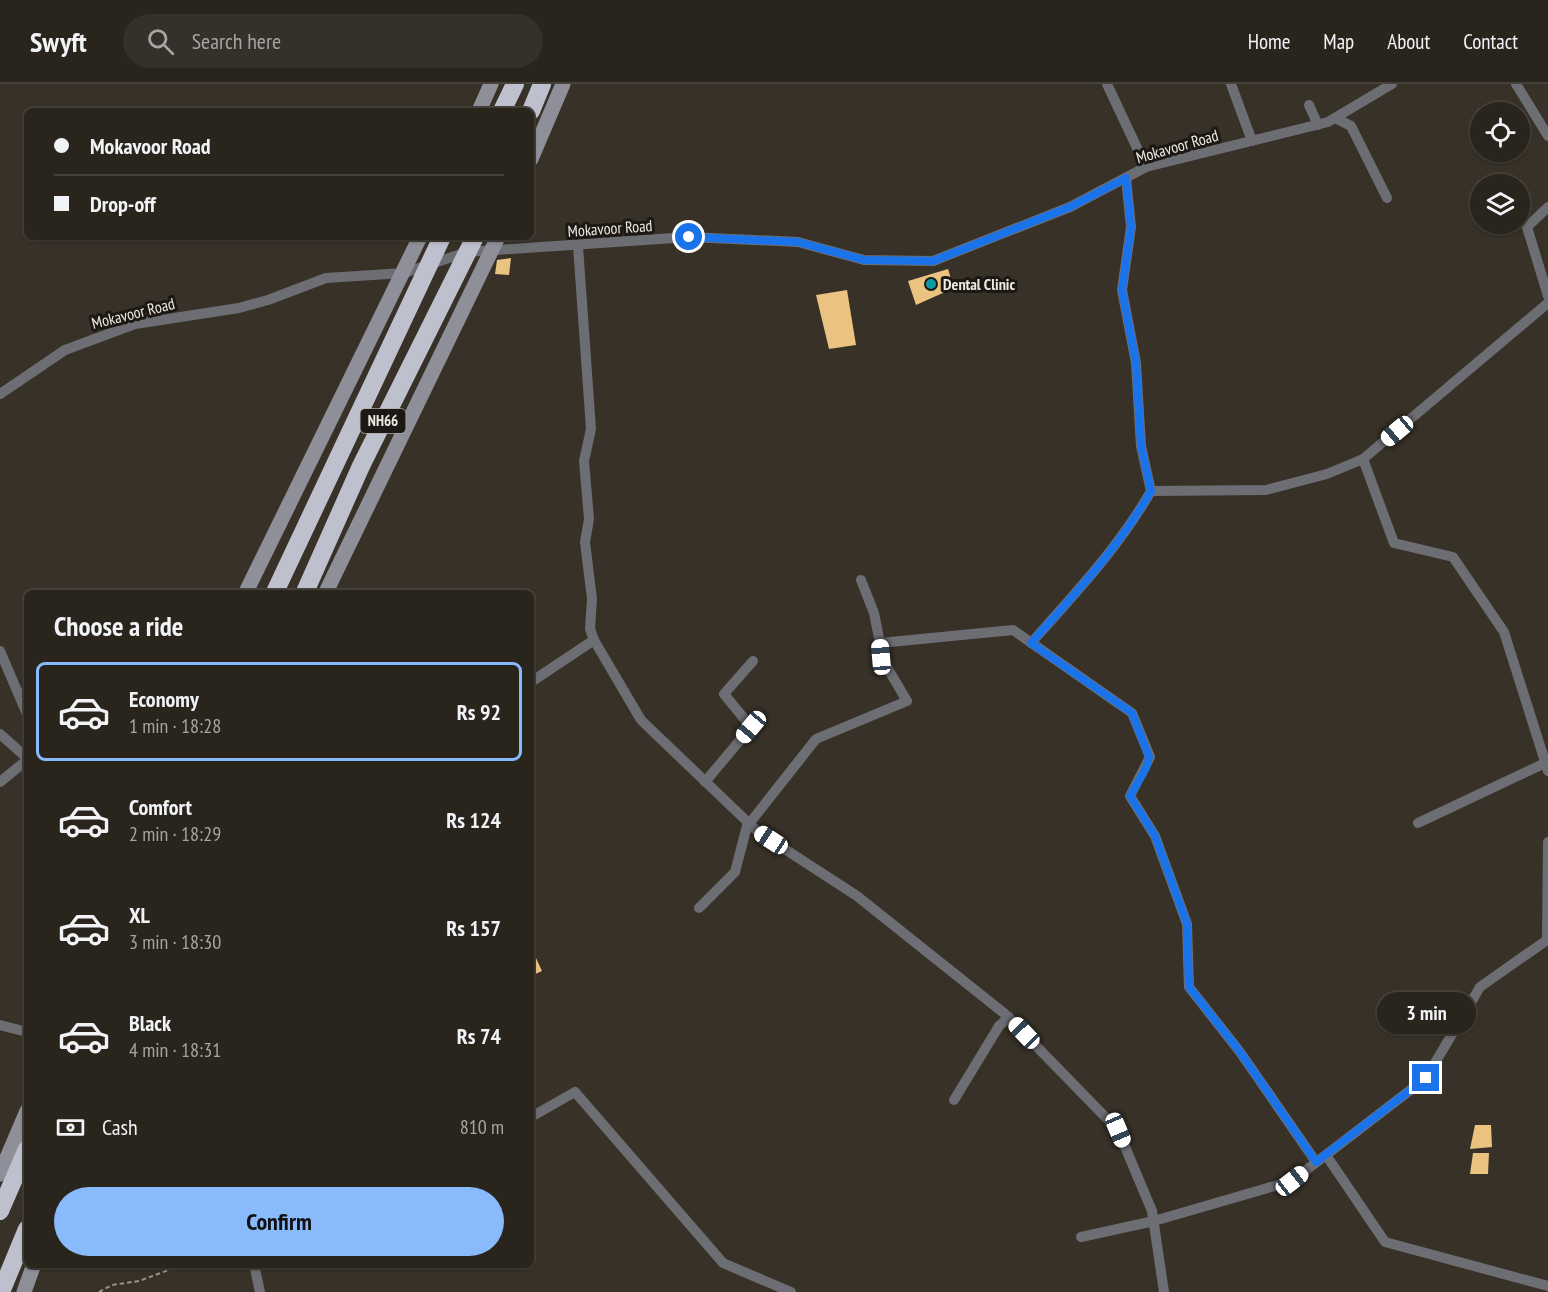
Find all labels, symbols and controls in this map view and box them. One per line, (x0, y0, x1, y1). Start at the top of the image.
search box (123, 14, 543, 68)
text: Swyft (30, 23, 87, 60)
icon: search (144, 25, 177, 58)
text: Search here (192, 27, 281, 55)
text: Home (1248, 28, 1290, 55)
text: Map (1323, 28, 1354, 55)
text: About (1387, 28, 1430, 55)
text: Contact (1463, 28, 1518, 55)
map controls (1470, 102, 1530, 234)
button: locate (1470, 102, 1530, 162)
street label: Mokavoor Road (1133, 125, 1221, 167)
text: Mokavoor Road (90, 132, 211, 160)
button: layers (1470, 174, 1530, 234)
text: Drop-off (90, 190, 156, 218)
street label: Mokavoor Road (567, 215, 653, 241)
route start (675, 223, 702, 250)
place label: Dental Clinic (943, 274, 1015, 294)
marker: Dental Clinic (924, 277, 938, 291)
street label: Mokavoor Road (89, 293, 177, 333)
road number: NH66 (360, 409, 406, 433)
car (1377, 413, 1417, 449)
text: Choose a ride (54, 609, 183, 643)
car (870, 638, 892, 676)
icon: car (57, 685, 111, 739)
text: Economy (129, 685, 199, 713)
text: Rs 92 (457, 698, 501, 726)
car (733, 707, 769, 747)
text: 1 min · 18:28 (129, 713, 221, 739)
icon: car (57, 793, 111, 847)
text: Comfort (129, 793, 192, 821)
text: Rs 124 (446, 806, 501, 834)
text: 2 min · 18:29 (129, 821, 221, 847)
car (751, 823, 791, 857)
icon: car (57, 901, 111, 955)
text: XL (129, 901, 150, 929)
text: Rs 157 (446, 914, 501, 942)
text: 3 min · 18:30 (129, 929, 221, 955)
callout: 3 min (1376, 991, 1476, 1033)
text: 3 min (1406, 1000, 1447, 1026)
icon: car (57, 1009, 111, 1063)
text: Black (129, 1009, 171, 1037)
car (1005, 1014, 1043, 1052)
text: Rs 74 (457, 1022, 501, 1050)
text: 4 min · 18:31 (129, 1037, 221, 1063)
route end (1412, 1064, 1439, 1091)
car (1103, 1110, 1133, 1150)
icon: cash (54, 1111, 87, 1144)
text: Cash (102, 1113, 138, 1141)
text: 810 m (460, 1114, 504, 1140)
car (1272, 1163, 1312, 1199)
button: Confirm (54, 1187, 504, 1256)

